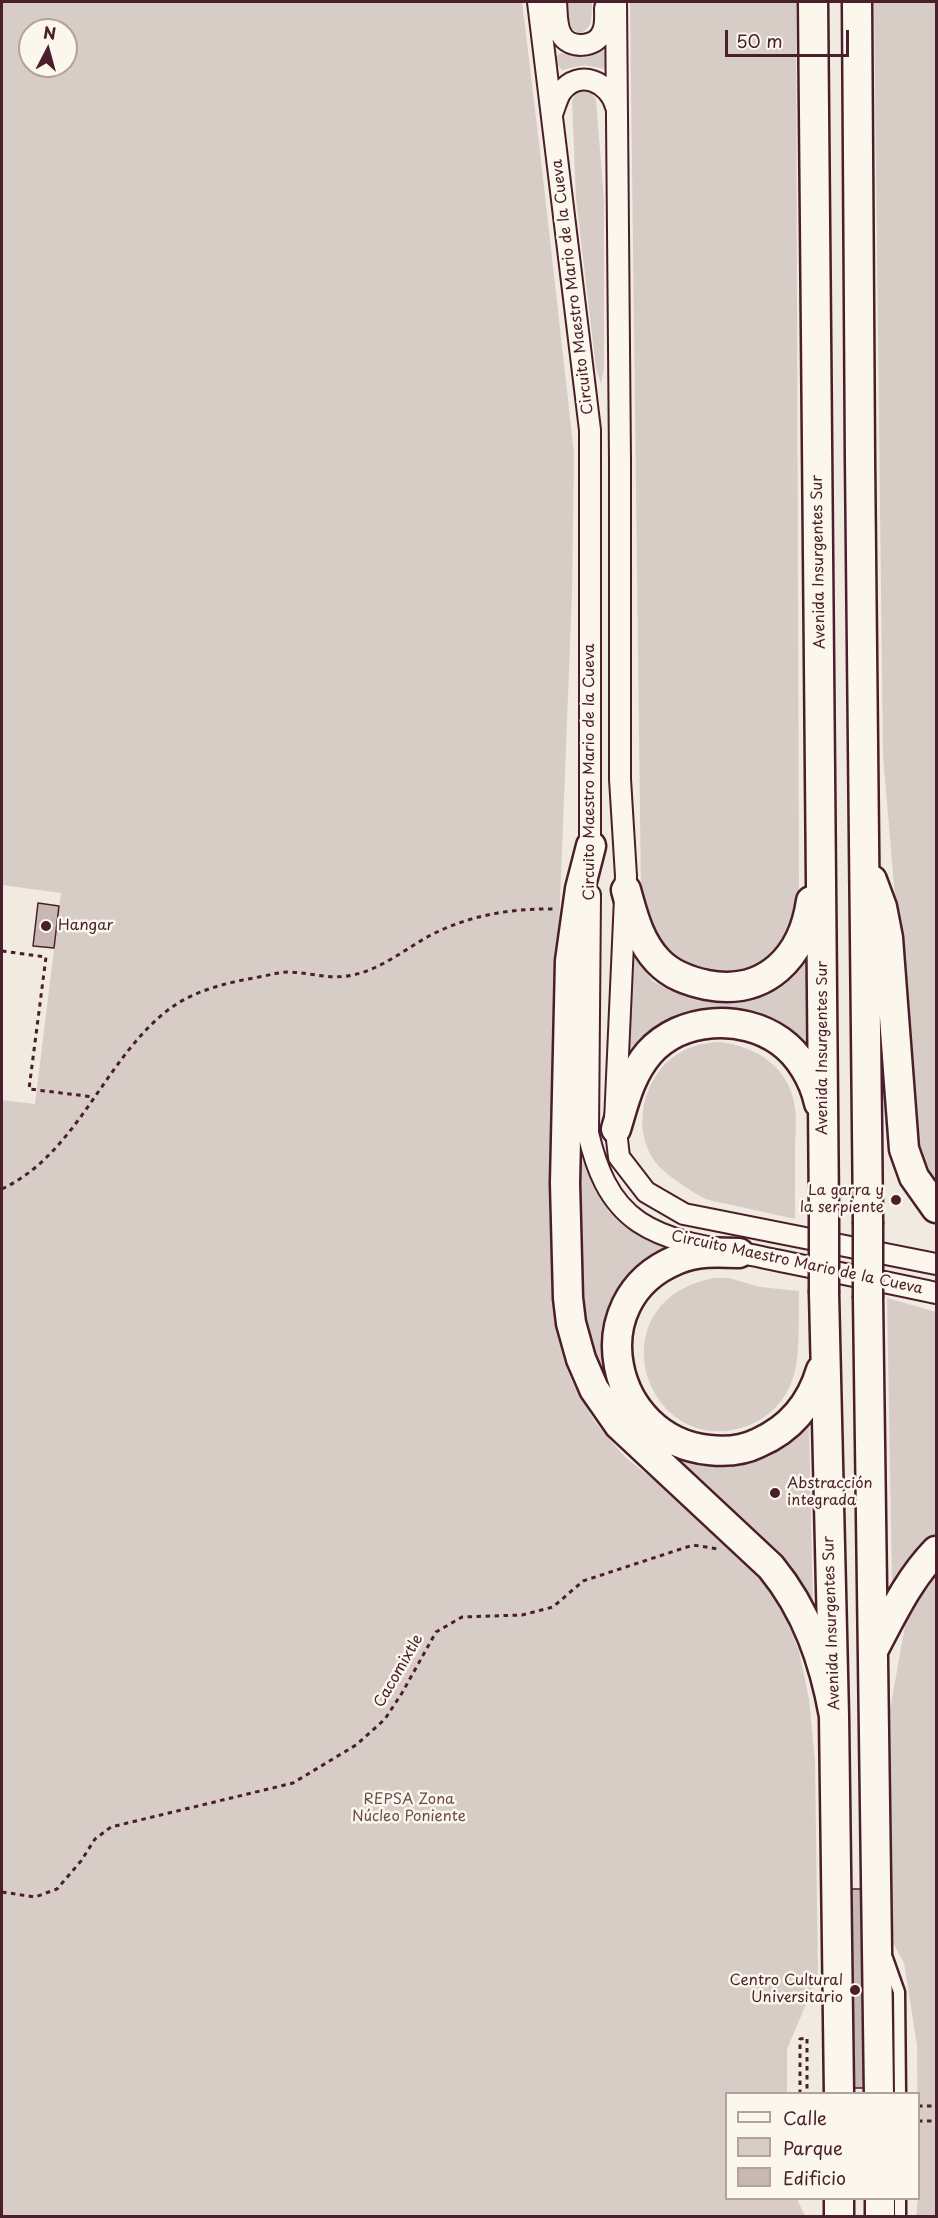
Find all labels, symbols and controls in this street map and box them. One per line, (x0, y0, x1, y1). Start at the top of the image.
north arrow (18, 18, 78, 78)
scale bar (728, 18, 852, 56)
text: N (42, 19, 57, 45)
text: 50 m (736, 27, 783, 54)
street label: Circuito Maestro Mario de la Cueva (548, 158, 598, 416)
street label: Avenida Insurgentes Sur (808, 475, 830, 649)
street label: Circuito Maestro Mario de la Cueva (581, 643, 599, 901)
place label: Hangar (58, 917, 113, 935)
marker: Hangar (39, 919, 53, 933)
street label: Avenida Insurgentes Sur (814, 961, 832, 1135)
place label: La garra y la serpiente (800, 1182, 884, 1217)
marker: La garra y la serpiente (889, 1193, 903, 1207)
street label: Circuito Maestro Mario de la Cueva (669, 1227, 925, 1299)
place label: Abstracción integrada (787, 1475, 873, 1510)
marker: Abstracción integrada (768, 1486, 782, 1500)
street label: Avenida Insurgentes Sur (820, 1536, 844, 1710)
street label: Cacomixtle (371, 1631, 427, 1711)
park label: REPSA Zona Núcleo Poniente (352, 1791, 466, 1826)
place label: Centro Cultural Universitario (729, 1972, 843, 2007)
marker: Centro Cultural Universitario (848, 1983, 862, 1997)
legend (725, 2092, 920, 2200)
text: Calle (783, 2104, 827, 2131)
text: Parque (783, 2134, 843, 2161)
text: Edificio (783, 2164, 846, 2191)

